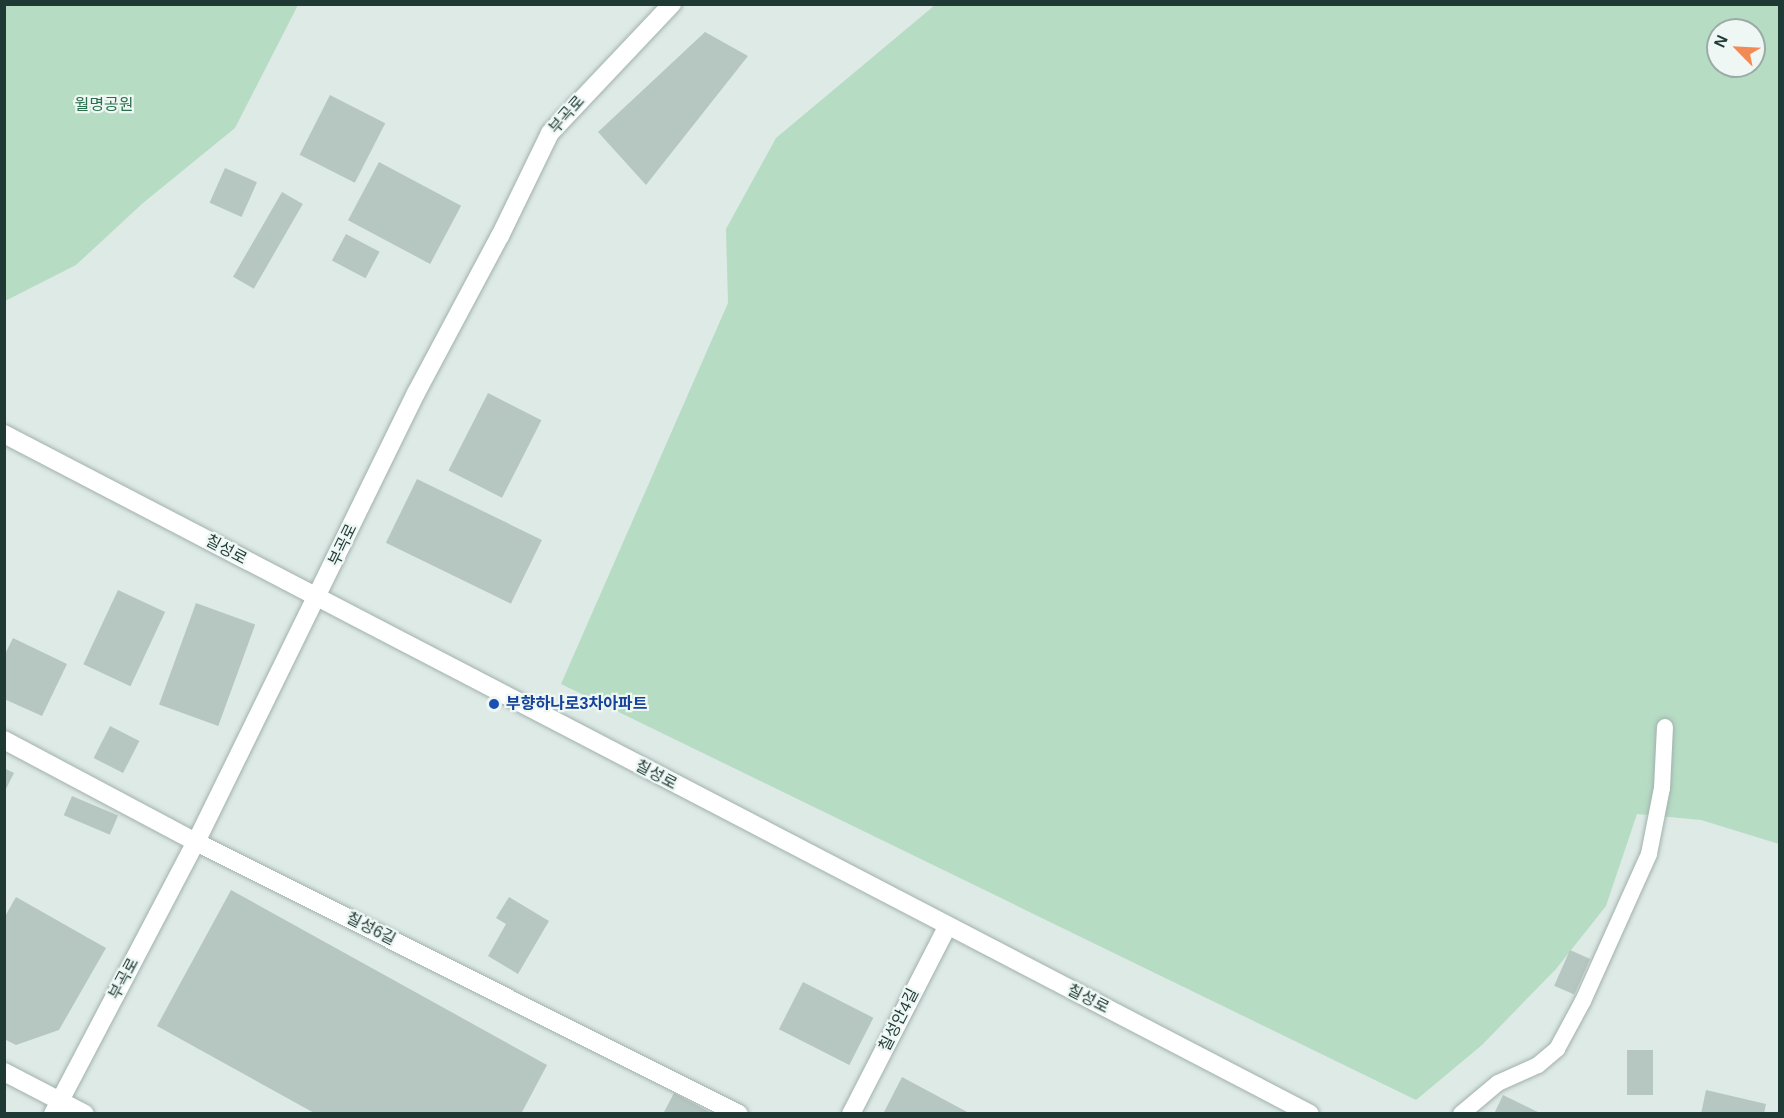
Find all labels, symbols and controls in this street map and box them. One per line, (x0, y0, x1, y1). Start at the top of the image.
north arrow (1706, 18, 1766, 78)
text: N (1711, 33, 1731, 50)
street label: 부곡로 (545, 92, 589, 138)
park label: 월명공원 (75, 95, 133, 115)
street label: 부곡로 (325, 521, 361, 569)
street label: 칠성로 (202, 531, 250, 569)
place label: 부향하나로3차아파트 (506, 694, 647, 714)
marker: 부향하나로3차아파트 (487, 697, 501, 711)
street label: 칠성로 (632, 756, 680, 794)
street label: 칠성6길 (343, 908, 399, 950)
street label: 부곡로 (105, 955, 143, 1003)
street label: 칠성로 (1064, 980, 1112, 1018)
street label: 칠성안4길 (875, 985, 923, 1055)

